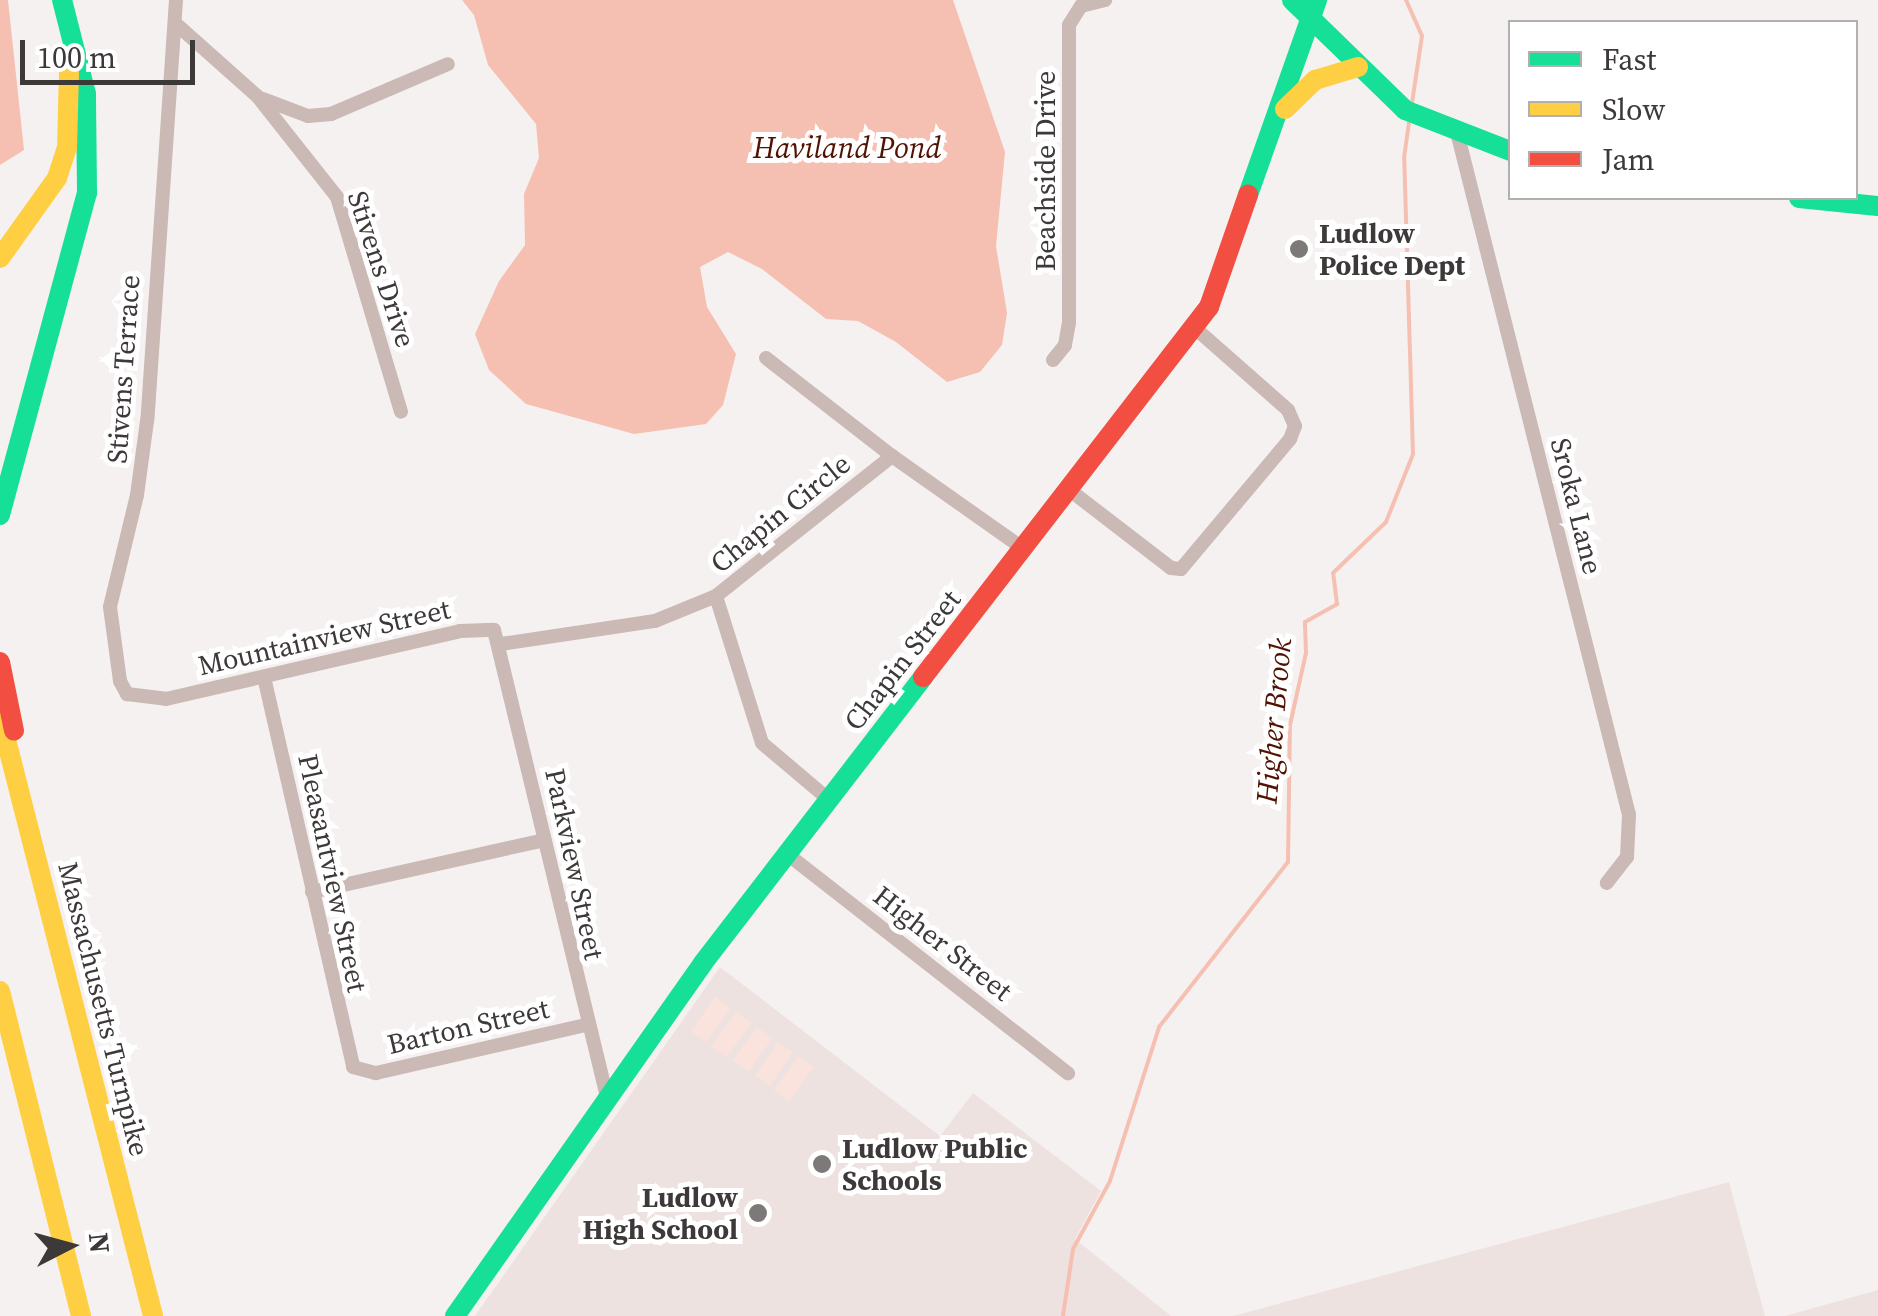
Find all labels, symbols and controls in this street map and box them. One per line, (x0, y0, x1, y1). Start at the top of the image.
scale bar (25, 20, 200, 82)
legend (1508, 20, 1858, 200)
text: 100 m (37, 37, 116, 78)
text: Fast (1602, 39, 1656, 80)
street label: Beachside Drive (1028, 71, 1062, 271)
text: Slow (1602, 89, 1665, 130)
water label: Haviland Pond (753, 130, 941, 166)
text: Jam (1602, 139, 1655, 180)
street label: Stivens Drive (341, 187, 423, 351)
place label: Ludlow Police Dept (1319, 216, 1465, 282)
marker: Ludlow Police Dept (1288, 238, 1310, 260)
street label: Stivens Terrace (100, 273, 146, 465)
street label: Sroka Lane (1544, 434, 1610, 578)
street label: Chapin Circle (703, 446, 857, 580)
street label: Chapin Street (837, 583, 967, 737)
street label: Mountainview Street (195, 592, 453, 682)
water label: Higher Brook (1249, 637, 1299, 805)
street label: Pleasantview Street (291, 751, 375, 995)
street label: Parkview Street (538, 766, 612, 962)
street label: Massachusetts Turnpike (51, 858, 157, 1160)
street label: Higher Street (867, 879, 1019, 1007)
street label: Barton Street (384, 991, 552, 1061)
place label: Ludlow Public Schools (842, 1131, 1028, 1197)
marker: Ludlow Public Schools (811, 1153, 833, 1175)
place label: Ludlow High School (582, 1180, 738, 1246)
north arrow (20, 1196, 120, 1296)
marker: Ludlow High School (747, 1202, 769, 1224)
text: N (80, 1231, 120, 1255)

